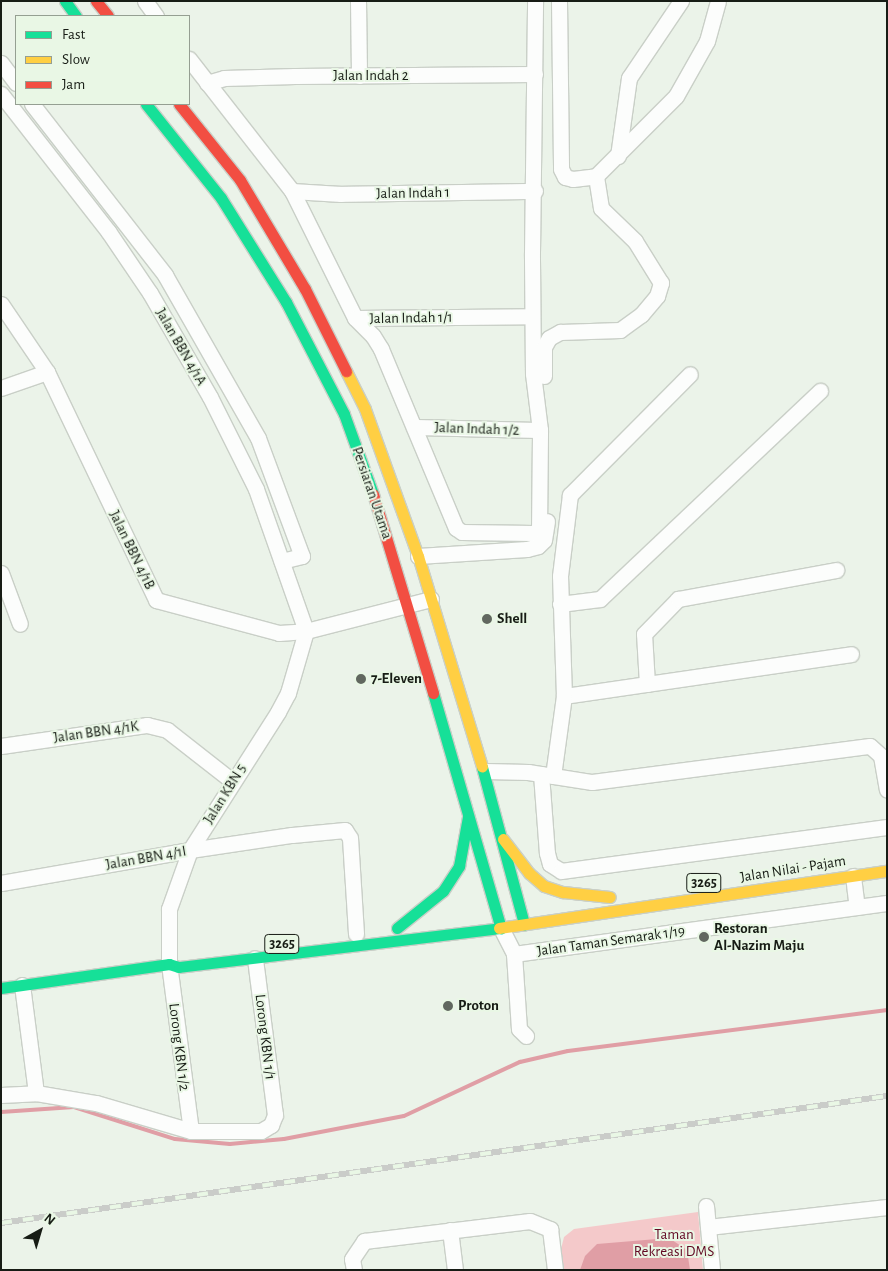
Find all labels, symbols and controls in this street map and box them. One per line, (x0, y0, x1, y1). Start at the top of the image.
legend (15, 15, 190, 105)
text: Fast (62, 27, 85, 42)
text: Slow (62, 52, 90, 67)
street label: Jalan Indah 2 (333, 67, 409, 85)
text: Jam (62, 77, 85, 92)
street label: Jalan Indah 1 (376, 183, 450, 203)
street label: Jalan BBN 4/1A (152, 305, 210, 389)
street label: Jalan Indah 1/1 (369, 308, 453, 328)
street label: Jalan Indah 1/2 (434, 419, 520, 439)
street label: Persiaran Utama (348, 444, 396, 542)
street label: Jalan BBN 4/1B (105, 508, 159, 592)
place label: Shell (497, 610, 527, 628)
marker: Shell (481, 613, 493, 625)
place label: 7-Eleven (371, 670, 422, 688)
marker: 7-Eleven (355, 673, 367, 685)
street label: Jalan BBN 4/1K (52, 717, 140, 747)
street label: Jalan KBN 5 (200, 761, 250, 827)
street label: Jalan BBN 4/1I (104, 842, 188, 874)
street label: Jalan Nilai - Pajam (739, 852, 847, 886)
road number: 3265 (685, 871, 723, 894)
place label: Restoran Al-Nazim Maju (714, 919, 804, 954)
street label: Jalan Taman Semarak 1/19 (536, 922, 686, 960)
marker: Restoran Al-Nazim Maju (698, 931, 710, 943)
road number: 3265 (263, 932, 301, 956)
street label: Lorong KBN 1/1 (251, 993, 279, 1081)
place label: Proton (458, 997, 499, 1015)
marker: Proton (442, 1000, 454, 1012)
street label: Lorong KBN 1/2 (165, 1002, 193, 1092)
north arrow (15, 1206, 65, 1256)
text: N (41, 1211, 58, 1228)
park label: Taman Rekreasi DMS (634, 1225, 714, 1260)

